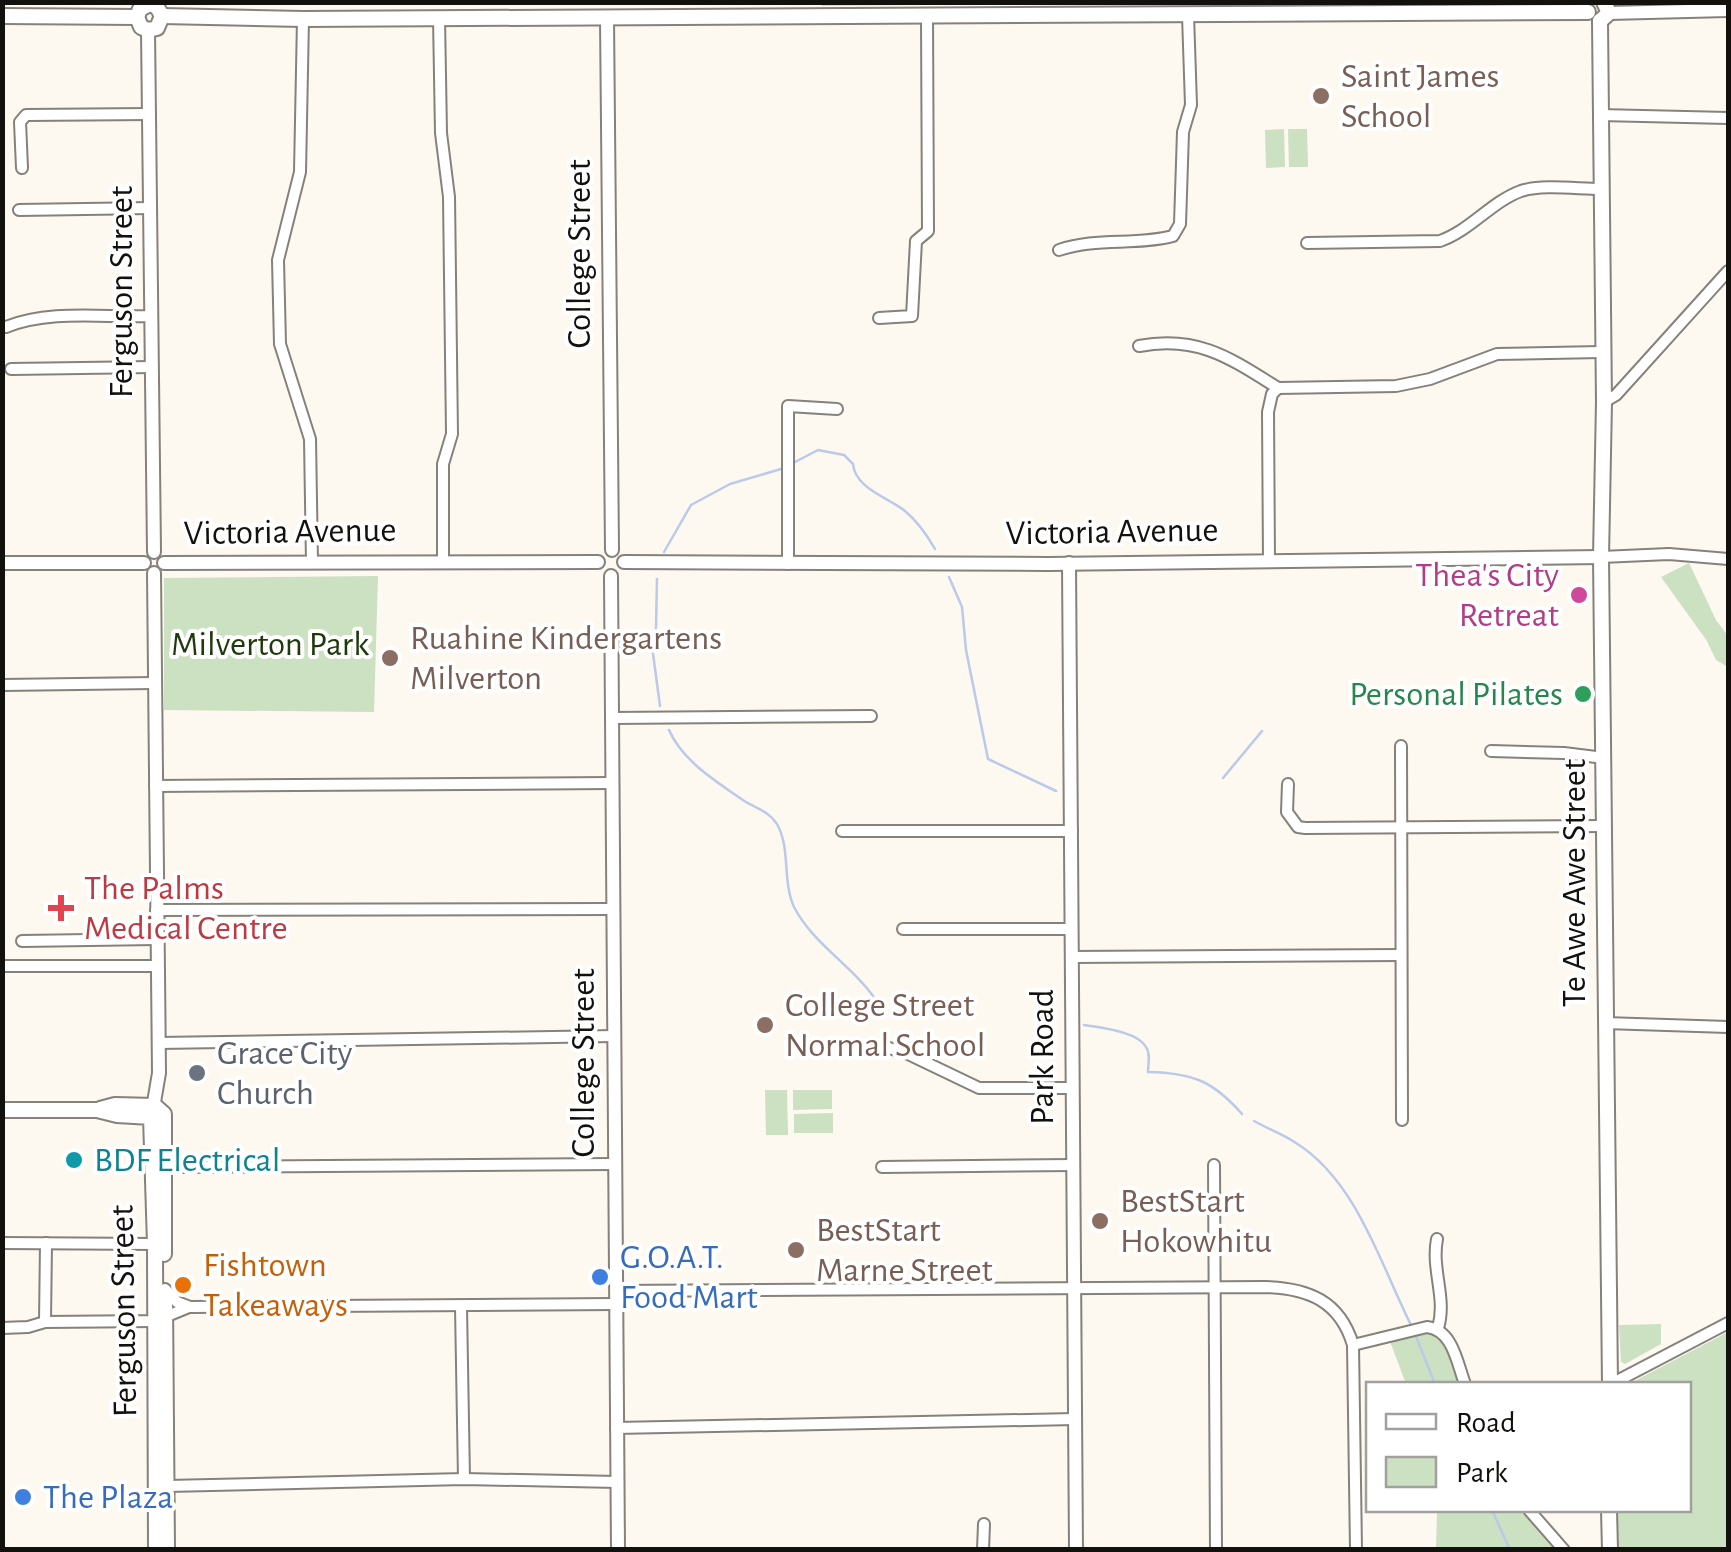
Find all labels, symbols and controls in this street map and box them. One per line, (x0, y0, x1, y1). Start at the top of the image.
place label: Saint James School (1341, 59, 1500, 134)
marker: Saint James School (1310, 85, 1332, 107)
street label: College Street (562, 159, 597, 349)
street label: Ferguson Street (104, 186, 139, 398)
street label: Victoria Avenue (183, 513, 397, 551)
street label: Victoria Avenue (1005, 513, 1219, 551)
place label: Thea's City Retreat (1415, 558, 1559, 633)
marker: Thea's City Retreat (1568, 584, 1590, 606)
place label: Ruahine Kindergartens Milverton (410, 621, 722, 696)
park label: Milverton Park (171, 627, 369, 662)
marker: Ruahine Kindergartens Milverton (379, 647, 401, 669)
place label: Personal Pilates (1349, 677, 1563, 712)
marker: Personal Pilates (1572, 683, 1594, 705)
street label: Te Awe Awe Street (1557, 759, 1592, 1007)
place label: The Palms Medical Centre (84, 871, 288, 946)
marker: The Palms Medical Centre (48, 895, 74, 921)
street label: College Street (566, 968, 601, 1158)
place label: College Street Normal School (785, 988, 985, 1063)
street label: Park Road (1025, 989, 1060, 1125)
marker: College Street Normal School (754, 1014, 776, 1036)
place label: Grace City Church (217, 1036, 353, 1111)
marker: Grace City Church (186, 1062, 208, 1084)
place label: BDF Electrical (94, 1143, 280, 1178)
marker: BDF Electrical (63, 1149, 85, 1171)
place label: BestStart Hokowhitu (1120, 1184, 1272, 1259)
street label: Ferguson Street (105, 1205, 143, 1417)
marker: BestStart Hokowhitu (1089, 1210, 1111, 1232)
place label: BestStart Marne Street (816, 1213, 993, 1288)
marker: BestStart Marne Street (785, 1239, 807, 1261)
place label: G.O.A.T. Food Mart (620, 1240, 758, 1315)
place label: Fishtown Takeaways (203, 1248, 348, 1323)
marker: G.O.A.T. Food Mart (589, 1266, 611, 1288)
marker: Fishtown Takeaways (172, 1274, 194, 1296)
legend (1366, 1382, 1691, 1512)
text: Road (1456, 1408, 1516, 1438)
text: Park (1456, 1458, 1508, 1488)
place label: The Plaza (43, 1480, 174, 1515)
marker: The Plaza (12, 1486, 34, 1508)

